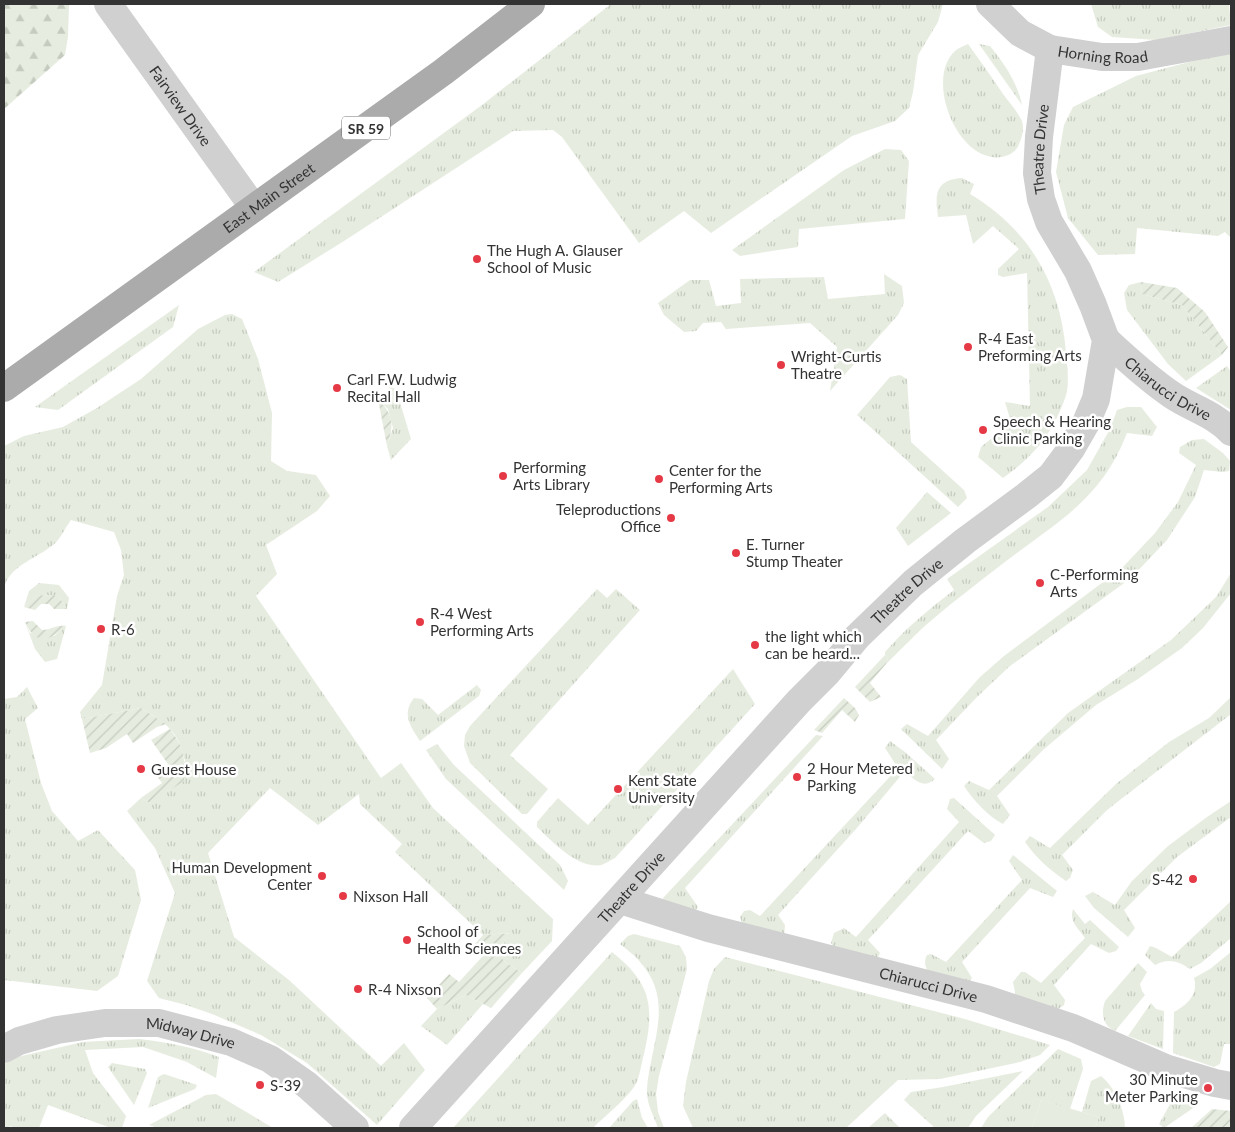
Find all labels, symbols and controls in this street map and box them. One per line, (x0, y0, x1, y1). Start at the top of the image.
street label: Horning Road (1057, 41, 1149, 66)
street label: Fairview Drive (146, 62, 216, 149)
street label: Theatre Drive (1028, 103, 1052, 195)
road number: SR 59 (342, 116, 390, 140)
street label: East Main Street (219, 158, 318, 236)
place label: The Hugh A. Glauser School of Music (487, 241, 623, 276)
marker: The Hugh A. Glauser School of Music (471, 253, 483, 265)
place label: R-4 East Preforming Arts (978, 329, 1082, 364)
marker: R-4 East Preforming Arts (962, 341, 974, 353)
place label: Wright-Curtis Theatre (791, 347, 881, 382)
street label: Chiarucci Drive (1121, 352, 1215, 424)
marker: Wright-Curtis Theatre (775, 359, 787, 371)
place label: Carl F.W. Ludwig Recital Hall (347, 370, 457, 405)
marker: Carl F.W. Ludwig Recital Hall (331, 382, 343, 394)
place label: Speech & Hearing Clinic Parking (993, 412, 1111, 447)
marker: Speech & Hearing Clinic Parking (977, 424, 989, 436)
place label: Performing Arts Library (513, 458, 590, 493)
place label: Center for the Performing Arts (669, 461, 773, 496)
marker: Performing Arts Library (497, 470, 509, 482)
marker: Center for the Performing Arts (653, 473, 665, 485)
place label: Teleproductions Office (556, 500, 661, 535)
marker: Teleproductions Office (665, 512, 677, 524)
place label: E. Turner Stump Theater (746, 535, 843, 570)
marker: E. Turner Stump Theater (730, 547, 742, 559)
street label: Theatre Drive (867, 554, 946, 628)
place label: C-Performing Arts (1050, 565, 1139, 600)
marker: C-Performing Arts (1034, 577, 1046, 589)
place label: R-4 West Performing Arts (430, 604, 534, 639)
marker: R-4 West Performing Arts (414, 616, 426, 628)
place label: R-6 (111, 620, 135, 638)
marker: R-6 (95, 623, 107, 635)
place label: the light which can be heard... (765, 627, 862, 662)
marker: the light which can be heard... (749, 639, 761, 651)
place label: 2 Hour Metered Parking (807, 759, 913, 794)
place label: Guest House (151, 760, 236, 778)
marker: Guest House (135, 763, 147, 775)
place label: Kent State University (628, 771, 697, 806)
marker: 2 Hour Metered Parking (791, 771, 803, 783)
marker: Kent State University (612, 783, 624, 795)
street label: Theatre Drive (594, 847, 668, 927)
place label: Human Development Center (171, 858, 313, 893)
marker: Human Development Center (316, 870, 328, 882)
place label: S-42 (1152, 870, 1183, 888)
marker: S-42 (1187, 873, 1199, 885)
place label: Nixson Hall (353, 887, 428, 905)
marker: Nixson Hall (337, 890, 349, 902)
place label: School of Health Sciences (417, 922, 521, 957)
marker: School of Health Sciences (401, 934, 413, 946)
street label: Chiarucci Drive (878, 963, 980, 1006)
place label: R-4 Nixson (368, 980, 441, 998)
marker: R-4 Nixson (352, 983, 364, 995)
street label: Midway Drive (146, 1014, 239, 1052)
place label: 30 Minute Meter Parking (1105, 1070, 1198, 1105)
place label: S-39 (270, 1076, 301, 1094)
marker: S-39 (254, 1079, 266, 1091)
marker: 30 Minute Meter Parking (1202, 1082, 1214, 1094)

